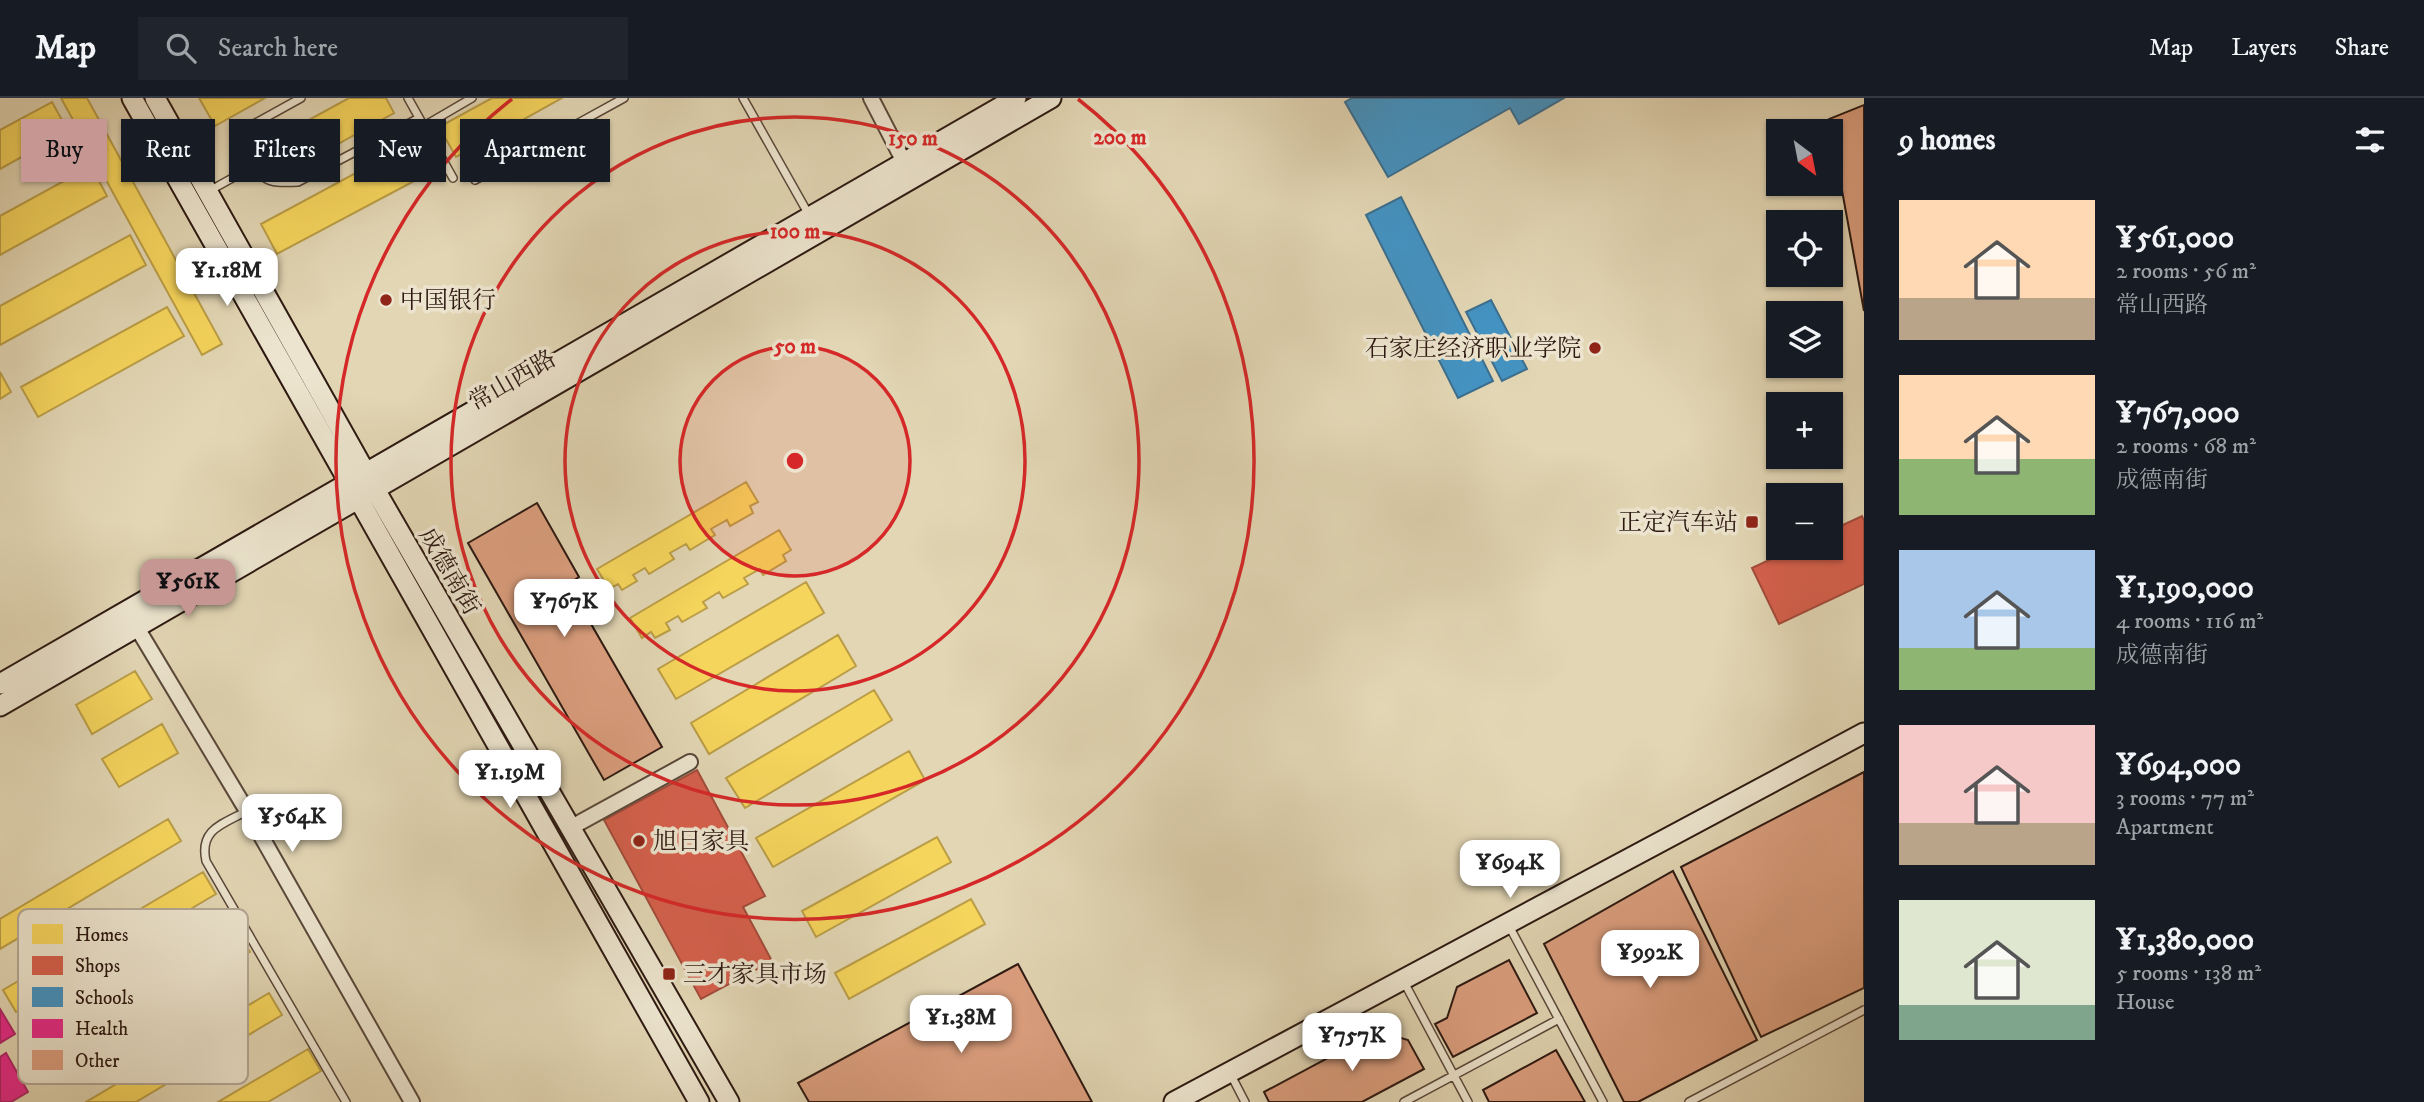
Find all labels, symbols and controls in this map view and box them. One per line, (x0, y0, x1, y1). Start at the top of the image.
search box (138, 17, 628, 80)
text: Map (35, 28, 96, 69)
icon: search (162, 29, 200, 67)
text: Search here (218, 32, 338, 65)
text: Map (2149, 33, 2193, 63)
text: Layers (2231, 33, 2297, 63)
text: Share (2335, 33, 2389, 63)
chip: Buy (21, 119, 107, 182)
chip: Rent (121, 119, 215, 182)
chip: Filters (229, 119, 340, 182)
chip: New (354, 119, 446, 182)
chip: Apartment (460, 119, 610, 182)
north arrow (1766, 119, 1843, 196)
map controls (1766, 119, 1843, 560)
icon: filters (2351, 121, 2389, 159)
text: 9 homes (1899, 122, 1996, 159)
text: 200 m (1093, 125, 1147, 151)
text: 150 m (888, 126, 938, 152)
button: locate (1766, 210, 1843, 287)
text: 100 m (770, 219, 820, 245)
text: ¥561,000 (2116, 220, 2234, 257)
icon: home (1955, 228, 2039, 312)
pin: ¥1.18M (170, 248, 284, 308)
text: ¥1.18M (192, 256, 262, 285)
text: 2 rooms · 56 m² (2116, 257, 2256, 286)
place label: 中国银行 (400, 286, 496, 316)
text: 常山西路 (2116, 291, 2208, 320)
marker: 中国银行 (378, 292, 394, 308)
button: layers (1766, 301, 1843, 378)
text: 50 m (773, 334, 816, 360)
place label: 石家庄经济职业学院 (1365, 334, 1581, 364)
marker: 石家庄经济职业学院 (1587, 340, 1603, 356)
street label: 常山西路 (463, 344, 562, 418)
button: + (1766, 392, 1843, 469)
text: ¥767,000 (2116, 395, 2240, 432)
icon: home (1955, 403, 2039, 487)
text: 2 rooms · 68 m² (2116, 432, 2256, 461)
centre of rings (783, 449, 807, 473)
text: 成德南街 (2116, 466, 2208, 495)
button: − (1766, 483, 1843, 560)
place label: 正定汽车站 (1618, 508, 1738, 538)
marker: 正定汽车站 (1744, 514, 1760, 530)
street label: 成德南街 (412, 522, 486, 621)
pin: ¥561K (139, 560, 237, 619)
text: ¥561K (156, 567, 220, 596)
text: ¥1,190,000 (2116, 570, 2254, 607)
icon: home (1955, 578, 2039, 662)
pin: ¥767K (515, 580, 613, 639)
text: ¥767K (530, 587, 598, 616)
text: 4 rooms · 116 m² (2116, 607, 2263, 636)
text: 成德南街 (2116, 641, 2208, 670)
text: ¥694,000 (2116, 747, 2241, 784)
pin: ¥1.19M (453, 750, 567, 810)
icon: home (1955, 753, 2039, 837)
text: ¥1.19M (475, 758, 545, 787)
text: 3 rooms · 77 m² (2116, 784, 2254, 813)
pin: ¥564K (243, 794, 341, 854)
text: ¥564K (258, 802, 326, 831)
text: Apartment (2116, 813, 2214, 842)
place label: 旭日家具 (653, 827, 749, 857)
marker: 旭日家具 (631, 833, 647, 849)
pin: ¥694K (1461, 840, 1559, 900)
text: ¥694K (1476, 848, 1544, 877)
legend (18, 909, 248, 1084)
text: ¥1,380,000 (2116, 922, 2254, 959)
text: Homes (75, 924, 128, 947)
icon: home (1955, 928, 2039, 1012)
pin: ¥992K (1601, 930, 1699, 990)
text: ¥992K (1617, 938, 1683, 967)
text: Shops (75, 955, 120, 978)
text: 5 rooms · 138 m² (2116, 959, 2261, 988)
place label: 三才家具市场 (683, 960, 827, 990)
marker: 三才家具市场 (661, 966, 677, 982)
text: Schools (75, 987, 134, 1010)
text: House (2116, 988, 2174, 1017)
pin: ¥1.38M (904, 996, 1018, 1055)
text: ¥1.38M (926, 1003, 996, 1032)
pin: ¥757K (1303, 1014, 1401, 1073)
text: Health (75, 1018, 128, 1041)
text: ¥757K (1318, 1021, 1386, 1050)
text: Other (75, 1050, 119, 1073)

